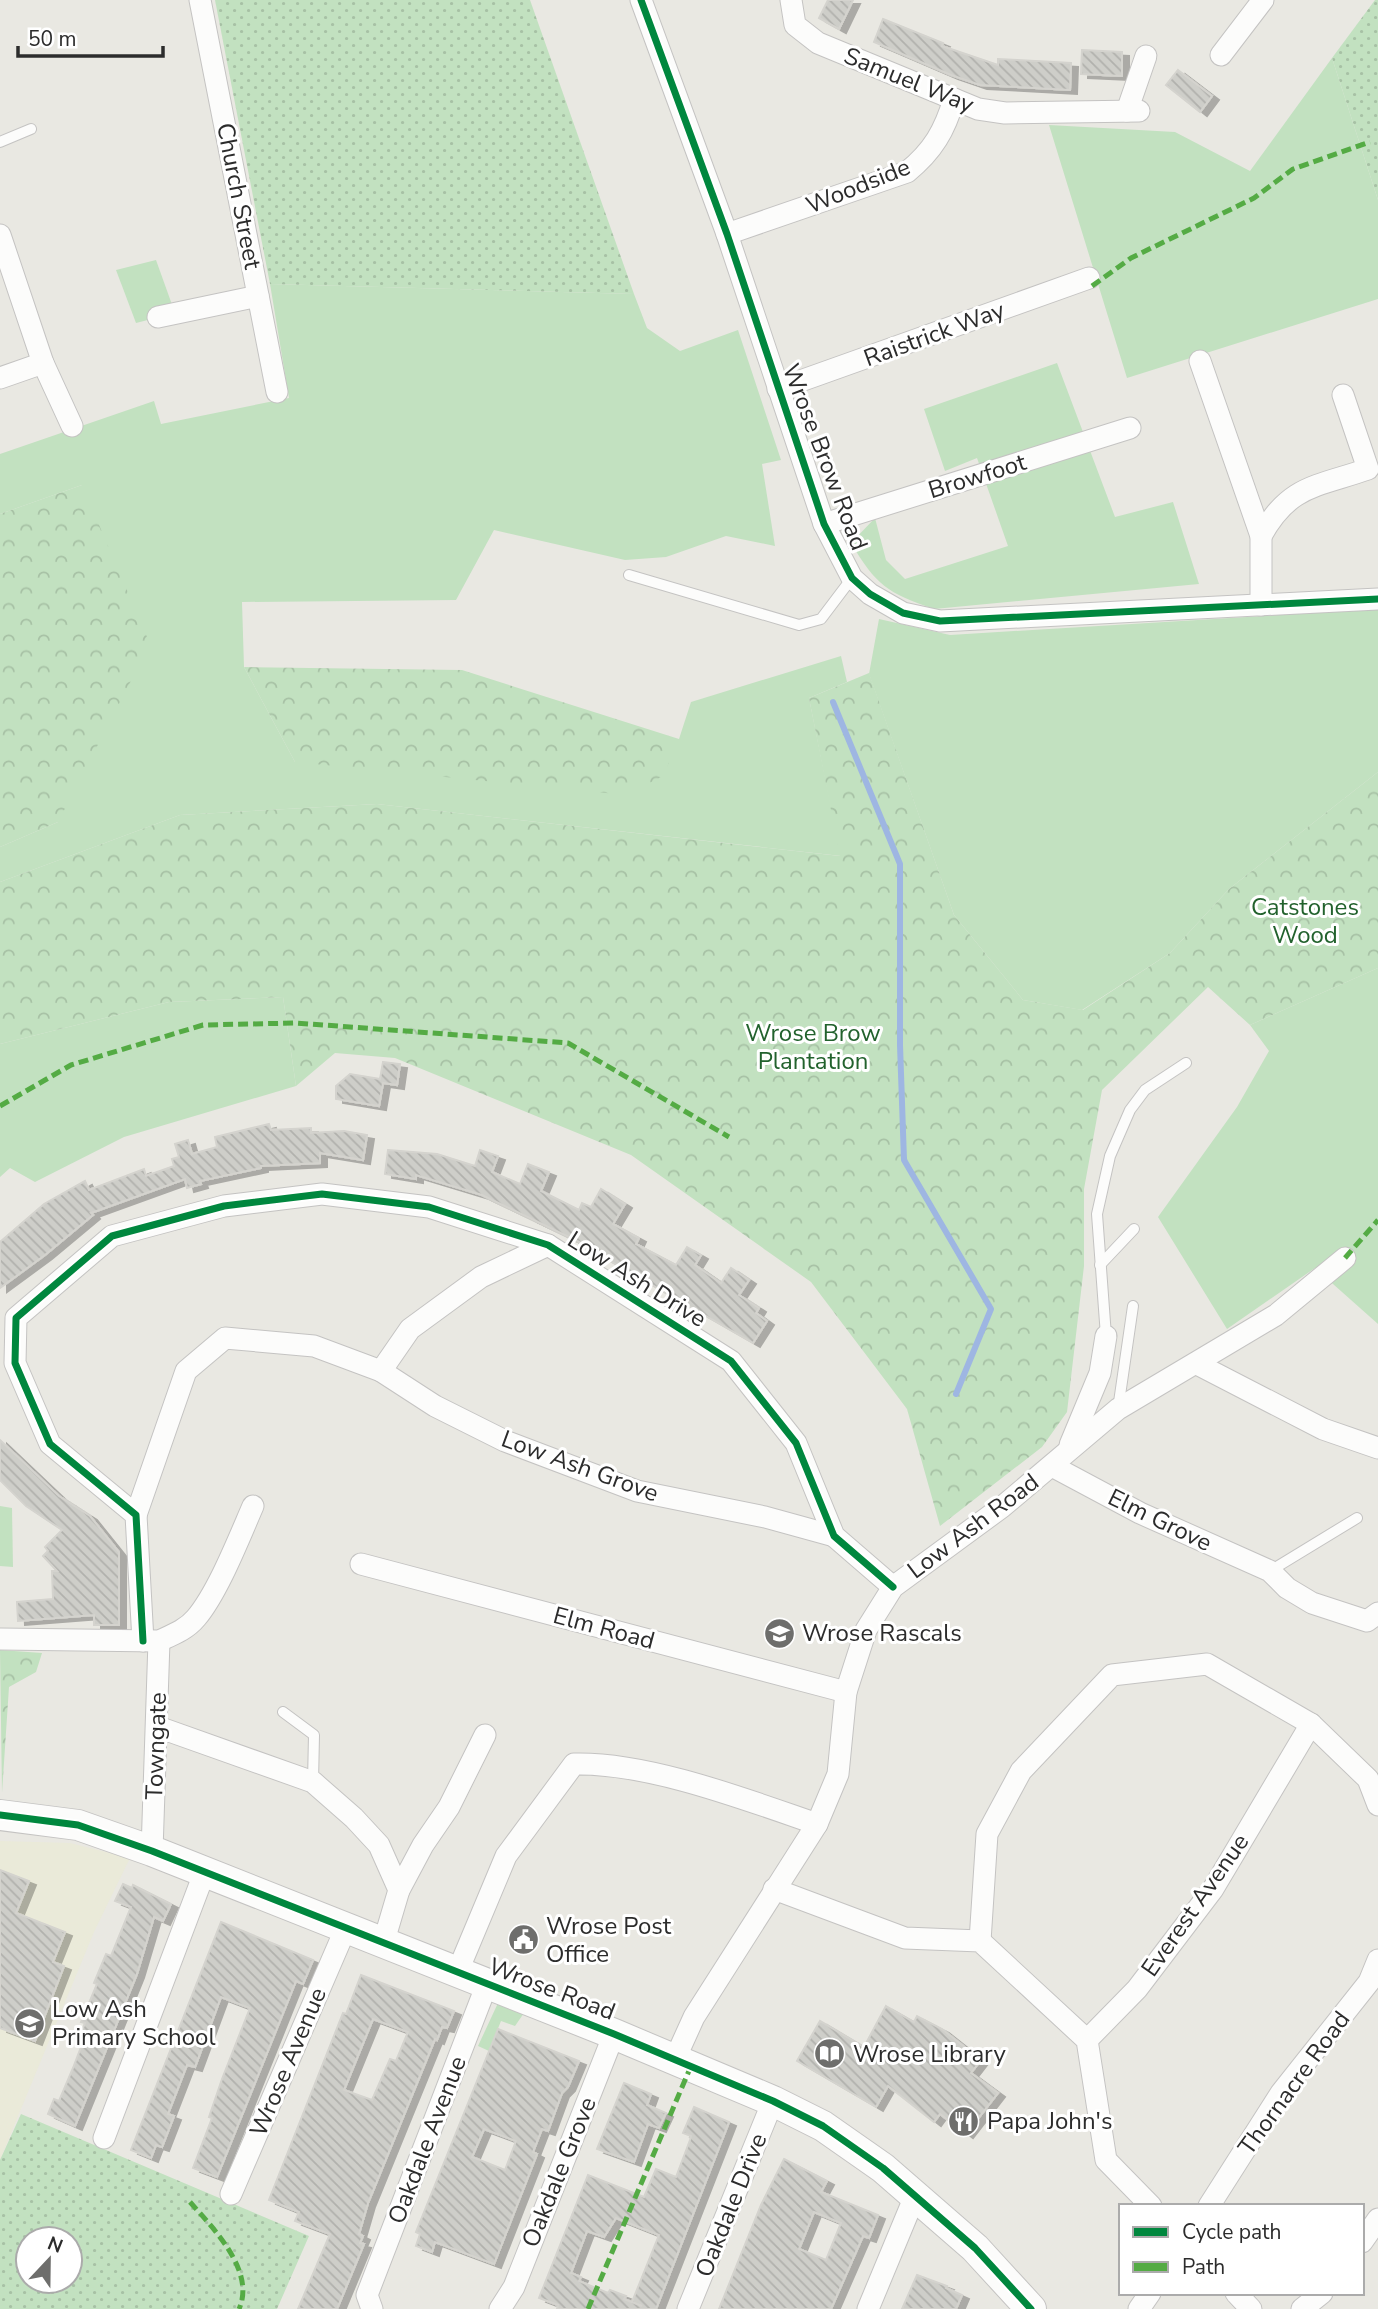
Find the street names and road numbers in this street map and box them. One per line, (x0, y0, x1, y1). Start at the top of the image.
street label: Samuel Way (839, 39, 979, 121)
street label: Church Street (209, 120, 269, 272)
street label: Woodside (801, 151, 915, 221)
street label: Raistrick Way (859, 294, 1009, 374)
street label: Wrose Brow Road (775, 359, 875, 555)
street label: Browfoot (924, 446, 1030, 506)
street label: Low Ash Drive (562, 1224, 712, 1334)
street label: Low Ash Grove (497, 1423, 663, 1509)
street label: Low Ash Road (901, 1466, 1045, 1586)
street label: Elm Grove (1103, 1481, 1217, 1559)
street label: Elm Road (550, 1599, 658, 1657)
street label: Towngate (138, 1692, 174, 1800)
street label: Everest Avenue (1134, 1827, 1256, 1983)
street label: Wrose Road (484, 1950, 620, 2028)
street label: Wrose Avenue (242, 1983, 334, 2141)
street label: Thornacre Road (1231, 2005, 1357, 2161)
street label: Oakdale Avenue (380, 2052, 474, 2228)
street label: Oakdale Grove (514, 2092, 604, 2252)
street label: Oakdale Drive (688, 2128, 774, 2282)

